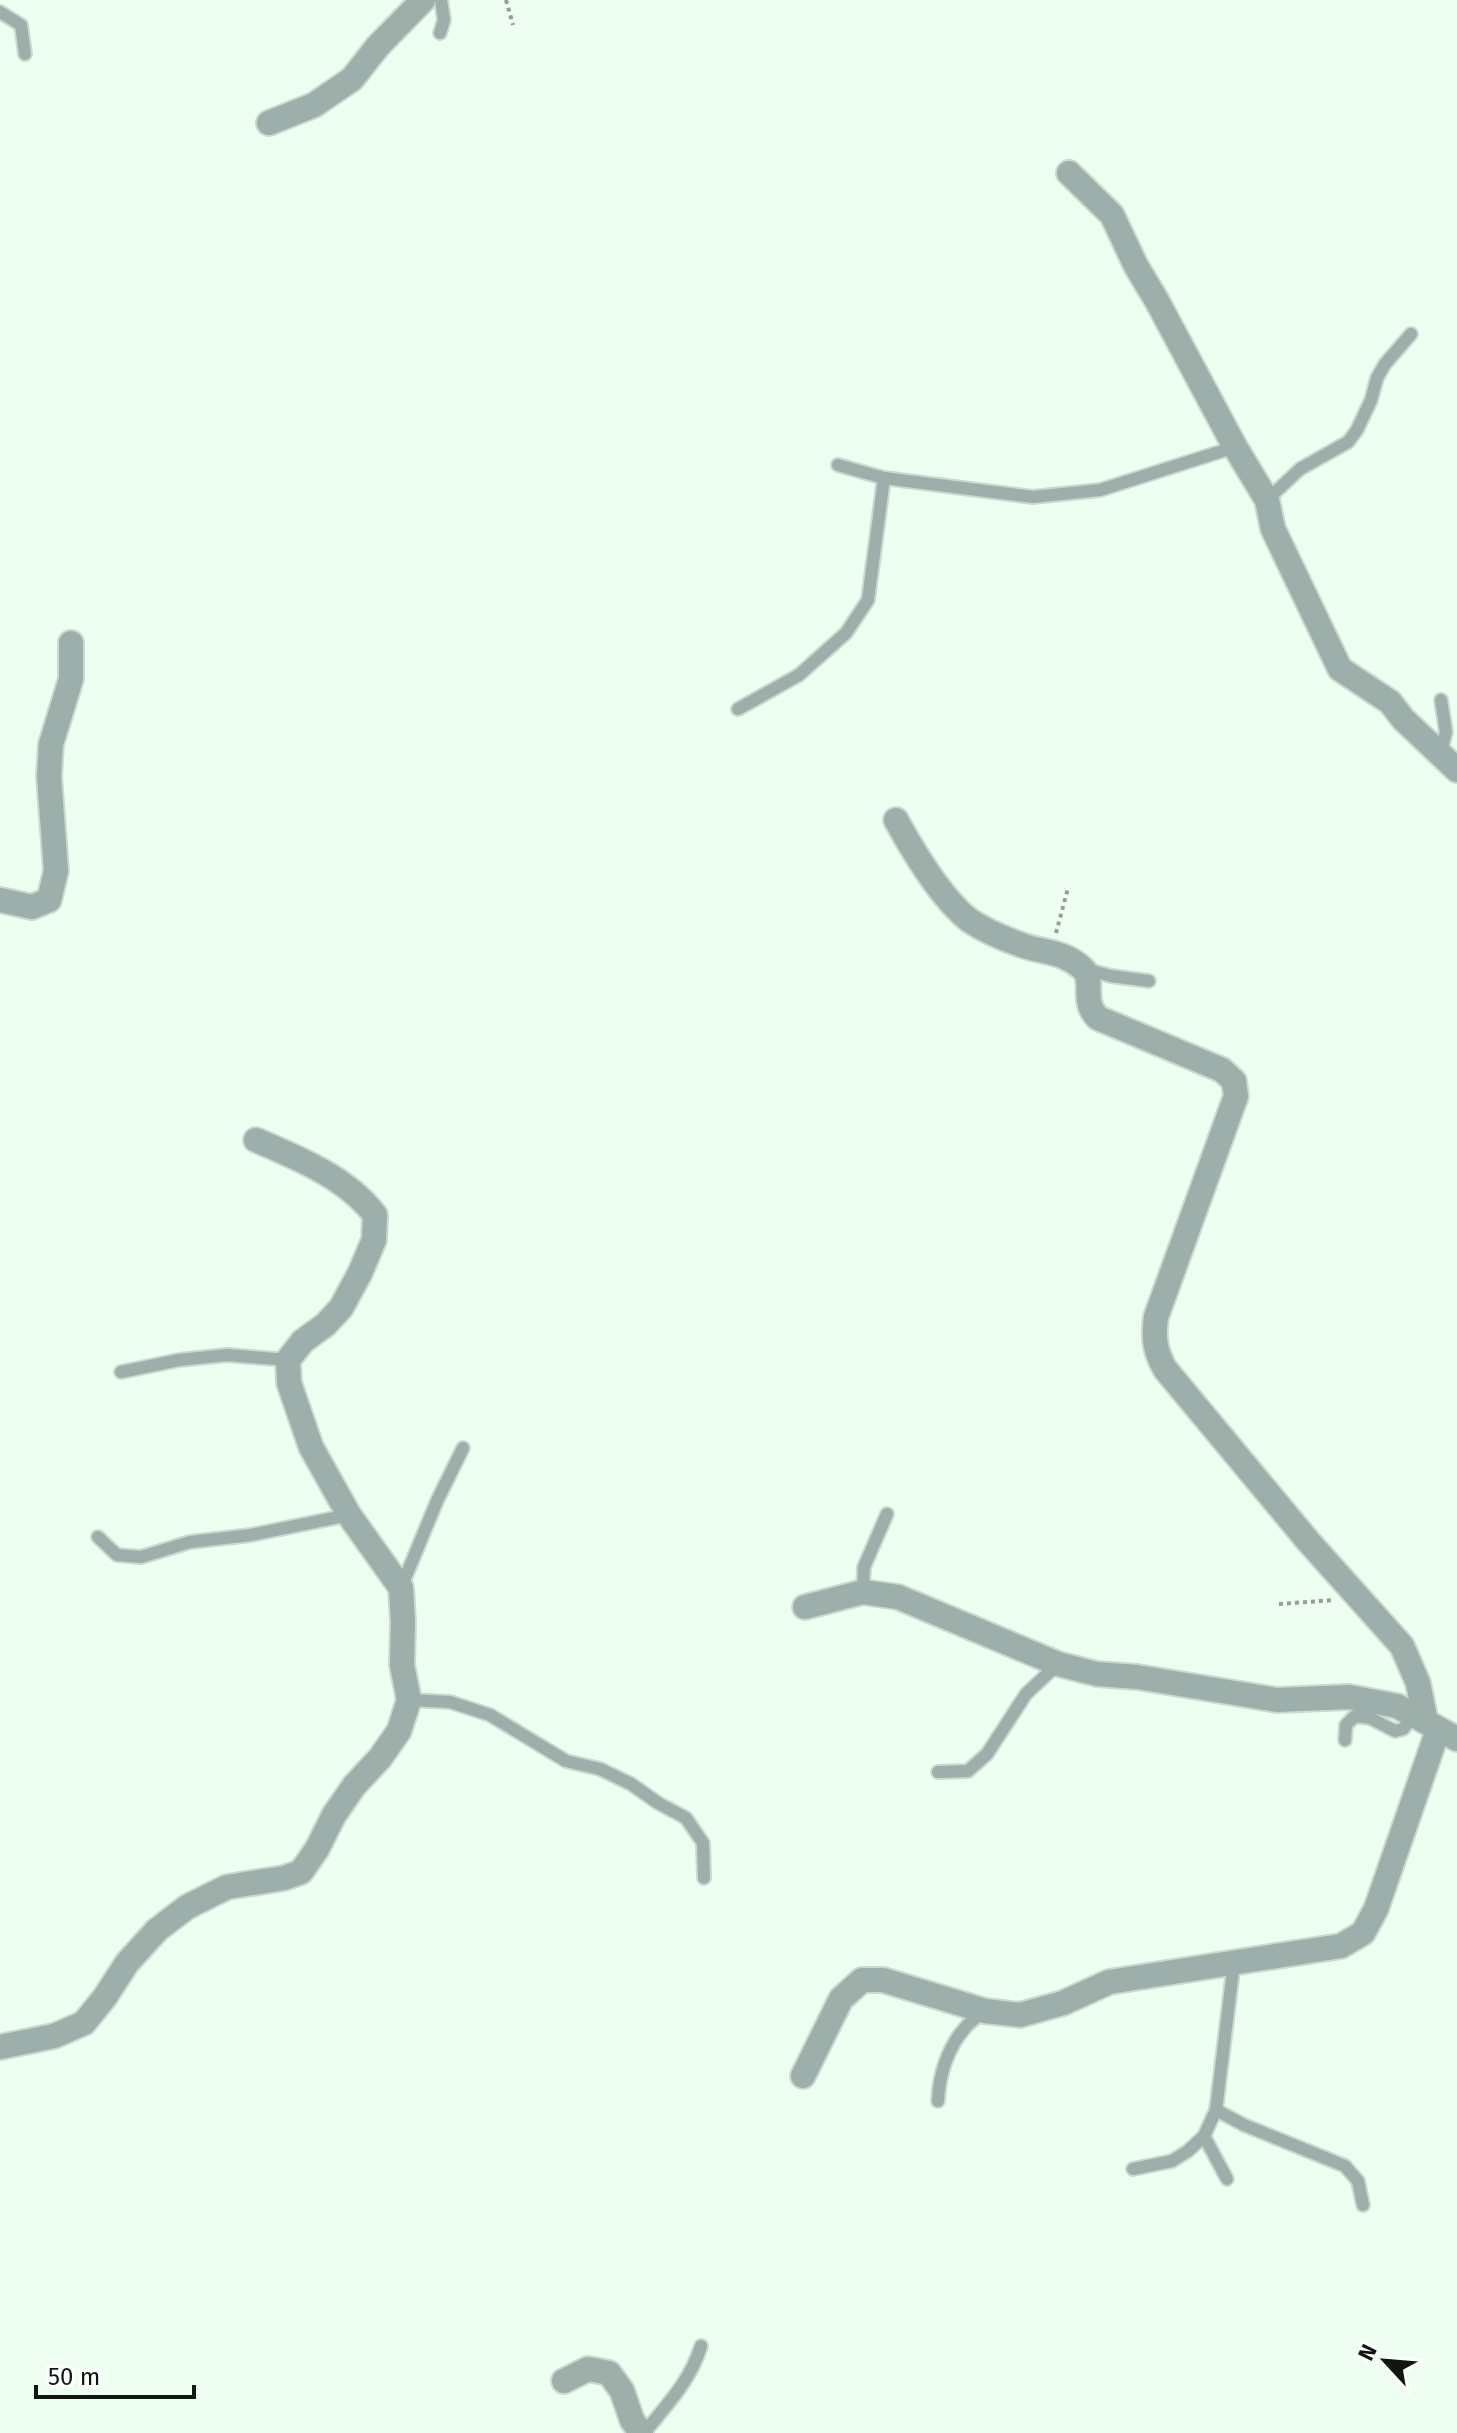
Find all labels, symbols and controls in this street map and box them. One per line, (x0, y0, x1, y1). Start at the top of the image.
north arrow (1345, 2321, 1425, 2401)
text: N (1352, 2340, 1383, 2365)
scale bar (36, 2349, 194, 2399)
text: 50 m (48, 2363, 100, 2391)

